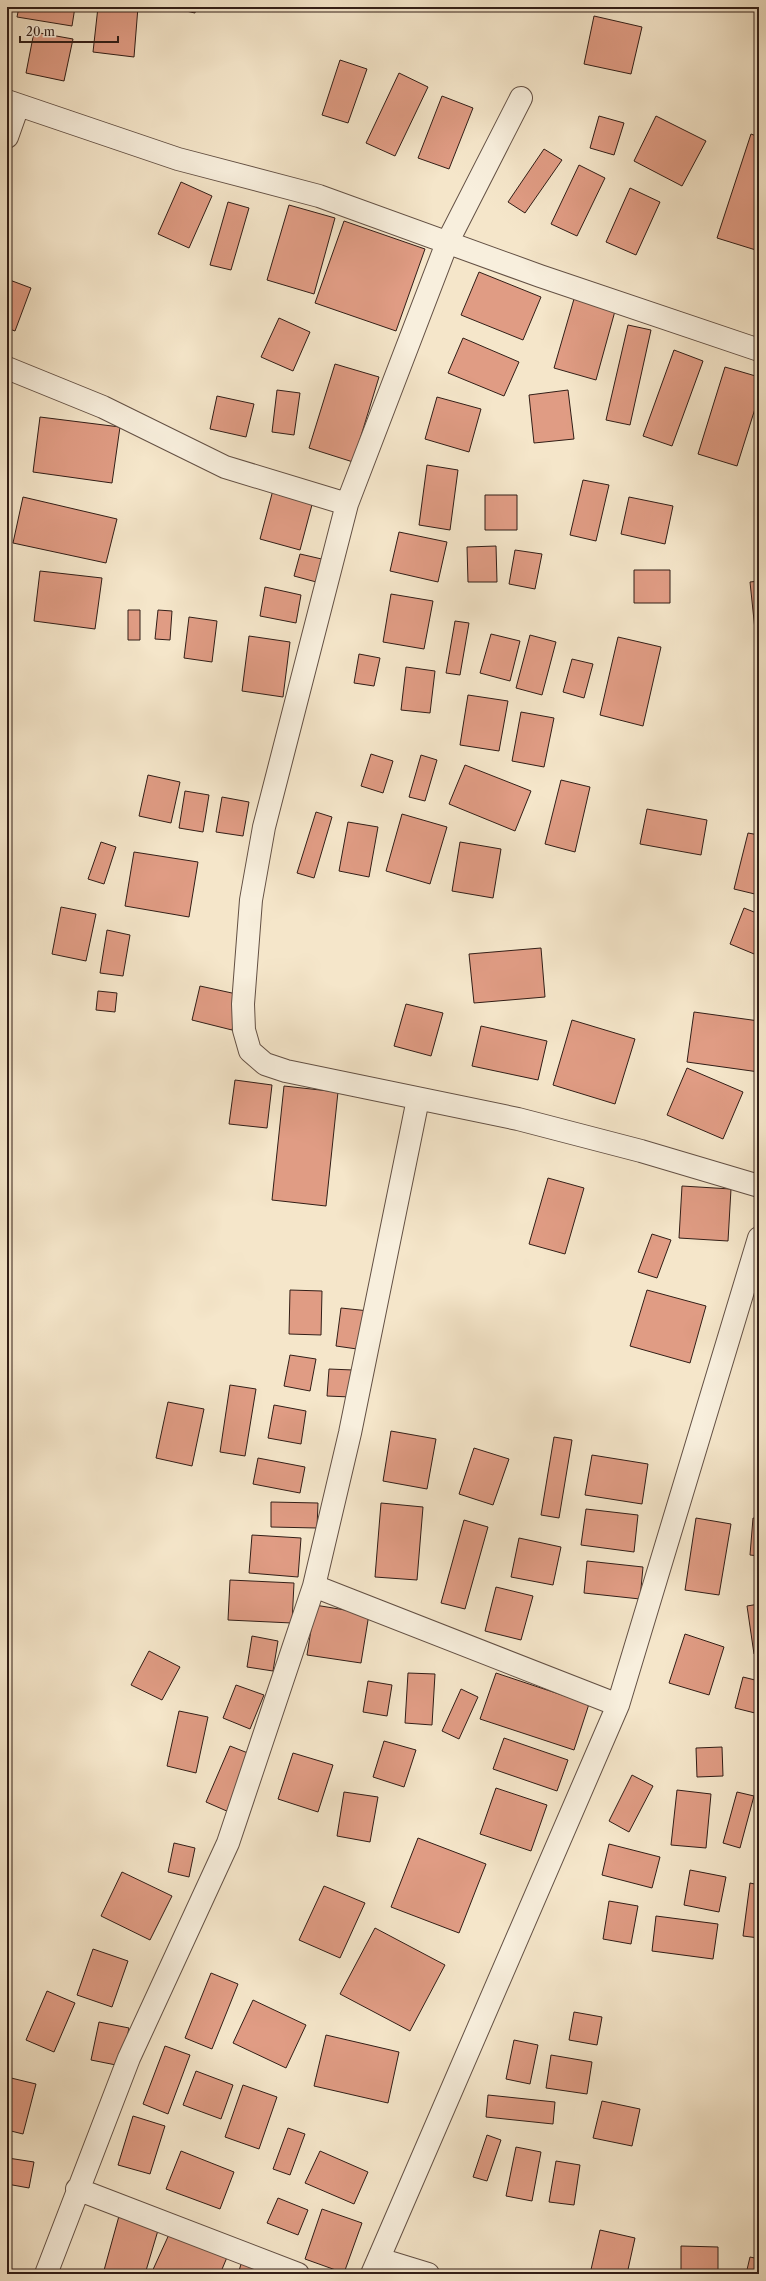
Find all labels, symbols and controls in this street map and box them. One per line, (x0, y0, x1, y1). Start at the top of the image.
scale bar (20, 18, 118, 44)
text: 20 m (26, 24, 55, 39)

